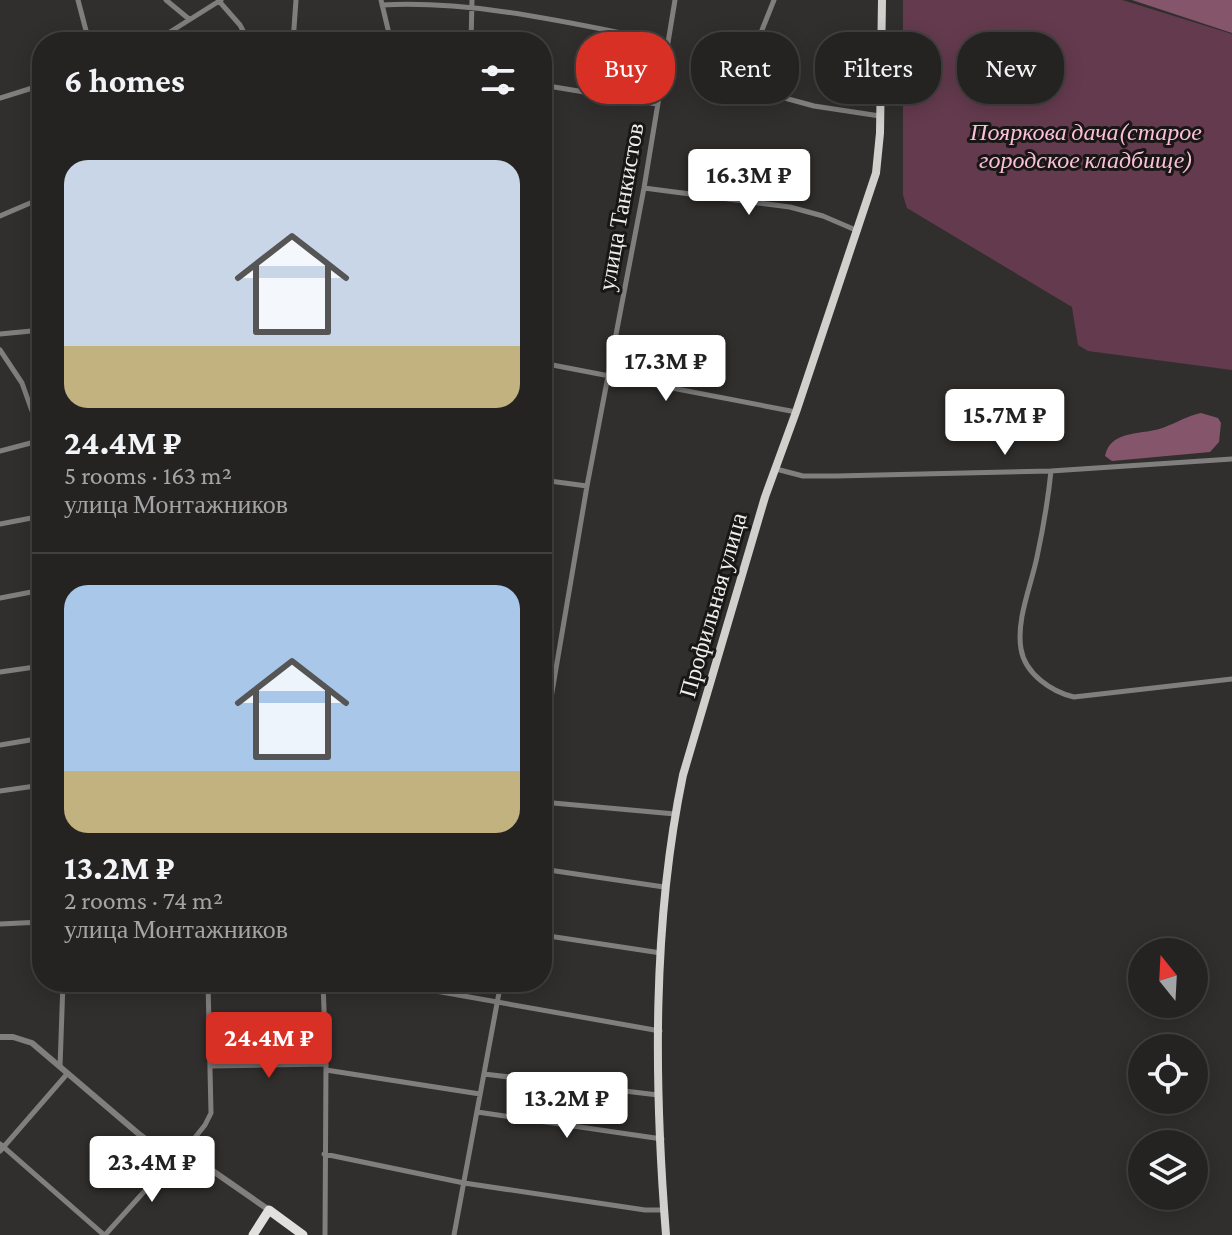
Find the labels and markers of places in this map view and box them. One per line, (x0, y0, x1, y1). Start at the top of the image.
pin: 16.3M ₽ (675, 149, 823, 217)
pin: 17.3M ₽ (592, 335, 740, 403)
pin: 15.7M ₽ (931, 389, 1079, 457)
pin: 24.4M ₽ (195, 1012, 343, 1080)
pin: 13.2M ₽ (493, 1072, 641, 1140)
pin: 23.4M ₽ (78, 1136, 226, 1204)

